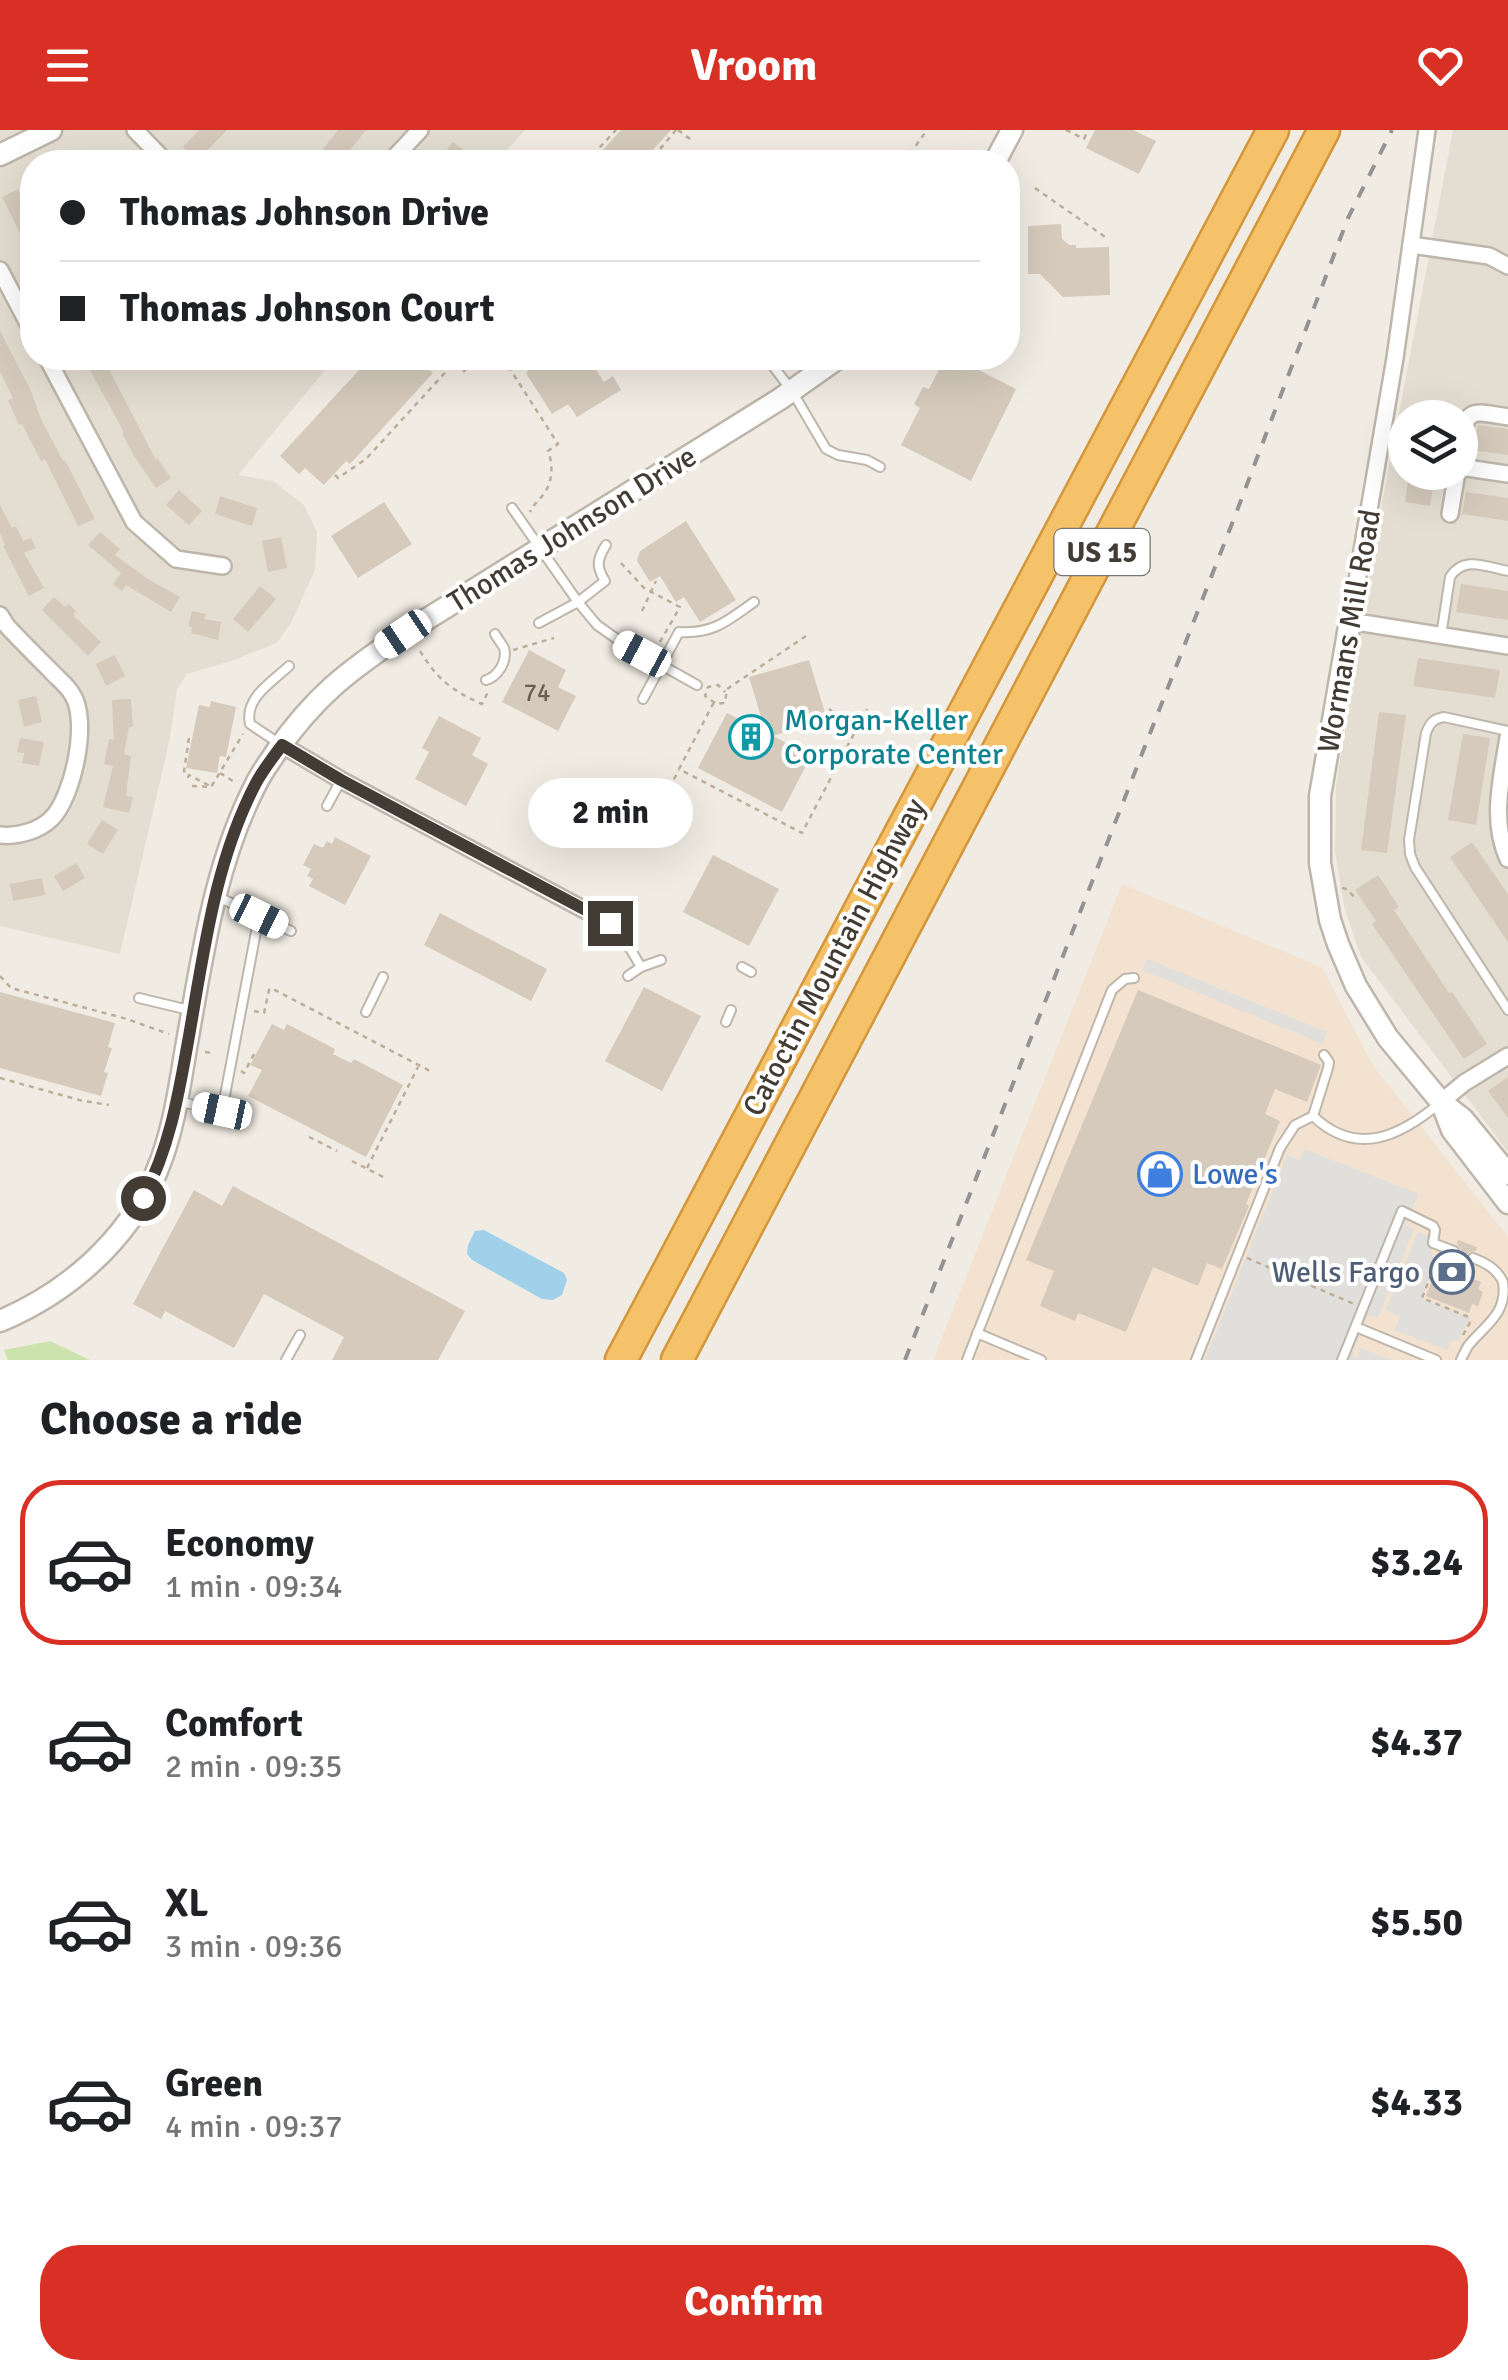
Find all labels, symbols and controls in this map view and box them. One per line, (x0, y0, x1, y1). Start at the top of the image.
icon: menu (40, 38, 95, 93)
text: Vroom (691, 38, 817, 93)
icon: heart (1413, 38, 1468, 93)
text: Thomas Johnson Drive (120, 189, 489, 236)
text: Thomas Johnson Court (120, 285, 495, 332)
map controls (1388, 400, 1478, 490)
button: layers (1388, 400, 1478, 490)
street label: Thomas Johnson Drive (441, 438, 703, 621)
street label: Wormans Mill Road (1310, 506, 1389, 756)
road number: US 15 (1054, 529, 1150, 575)
car (370, 605, 436, 663)
car (608, 627, 676, 681)
house number: 74 (523, 677, 551, 708)
place label: Morgan-Keller Corporate Center (784, 702, 1003, 773)
building icon: Morgan-Keller Corporate Center (728, 714, 774, 760)
callout: 2 min (528, 778, 692, 848)
street label: Catoctin Mountain Highway (735, 792, 934, 1122)
text: 2 min (572, 793, 649, 832)
car (225, 889, 293, 943)
route end (588, 901, 633, 946)
car (190, 1090, 254, 1132)
shop icon: Lowe's (1137, 1151, 1183, 1197)
place label: Lowe's (1192, 1156, 1278, 1193)
route start (121, 1176, 166, 1221)
bank icon: Wells Fargo (1429, 1249, 1475, 1295)
place label: Wells Fargo (1272, 1254, 1420, 1291)
text: Choose a ride (40, 1392, 303, 1447)
icon: car (45, 1518, 135, 1608)
text: Economy (165, 1520, 314, 1567)
text: $3.24 (1370, 1539, 1463, 1586)
text: 1 min · 09:34 (165, 1567, 343, 1606)
icon: car (45, 1698, 135, 1788)
text: Comfort (165, 1700, 303, 1747)
text: $4.37 (1370, 1719, 1463, 1766)
text: 2 min · 09:35 (165, 1747, 343, 1786)
icon: car (45, 1878, 135, 1968)
text: XL (165, 1880, 208, 1927)
text: $5.50 (1370, 1899, 1463, 1946)
text: 3 min · 09:36 (165, 1927, 343, 1966)
icon: car (45, 2058, 135, 2148)
text: Green (165, 2060, 263, 2107)
text: $4.33 (1370, 2079, 1463, 2126)
text: 4 min · 09:37 (165, 2107, 343, 2146)
button: Confirm (40, 2245, 1468, 2360)

